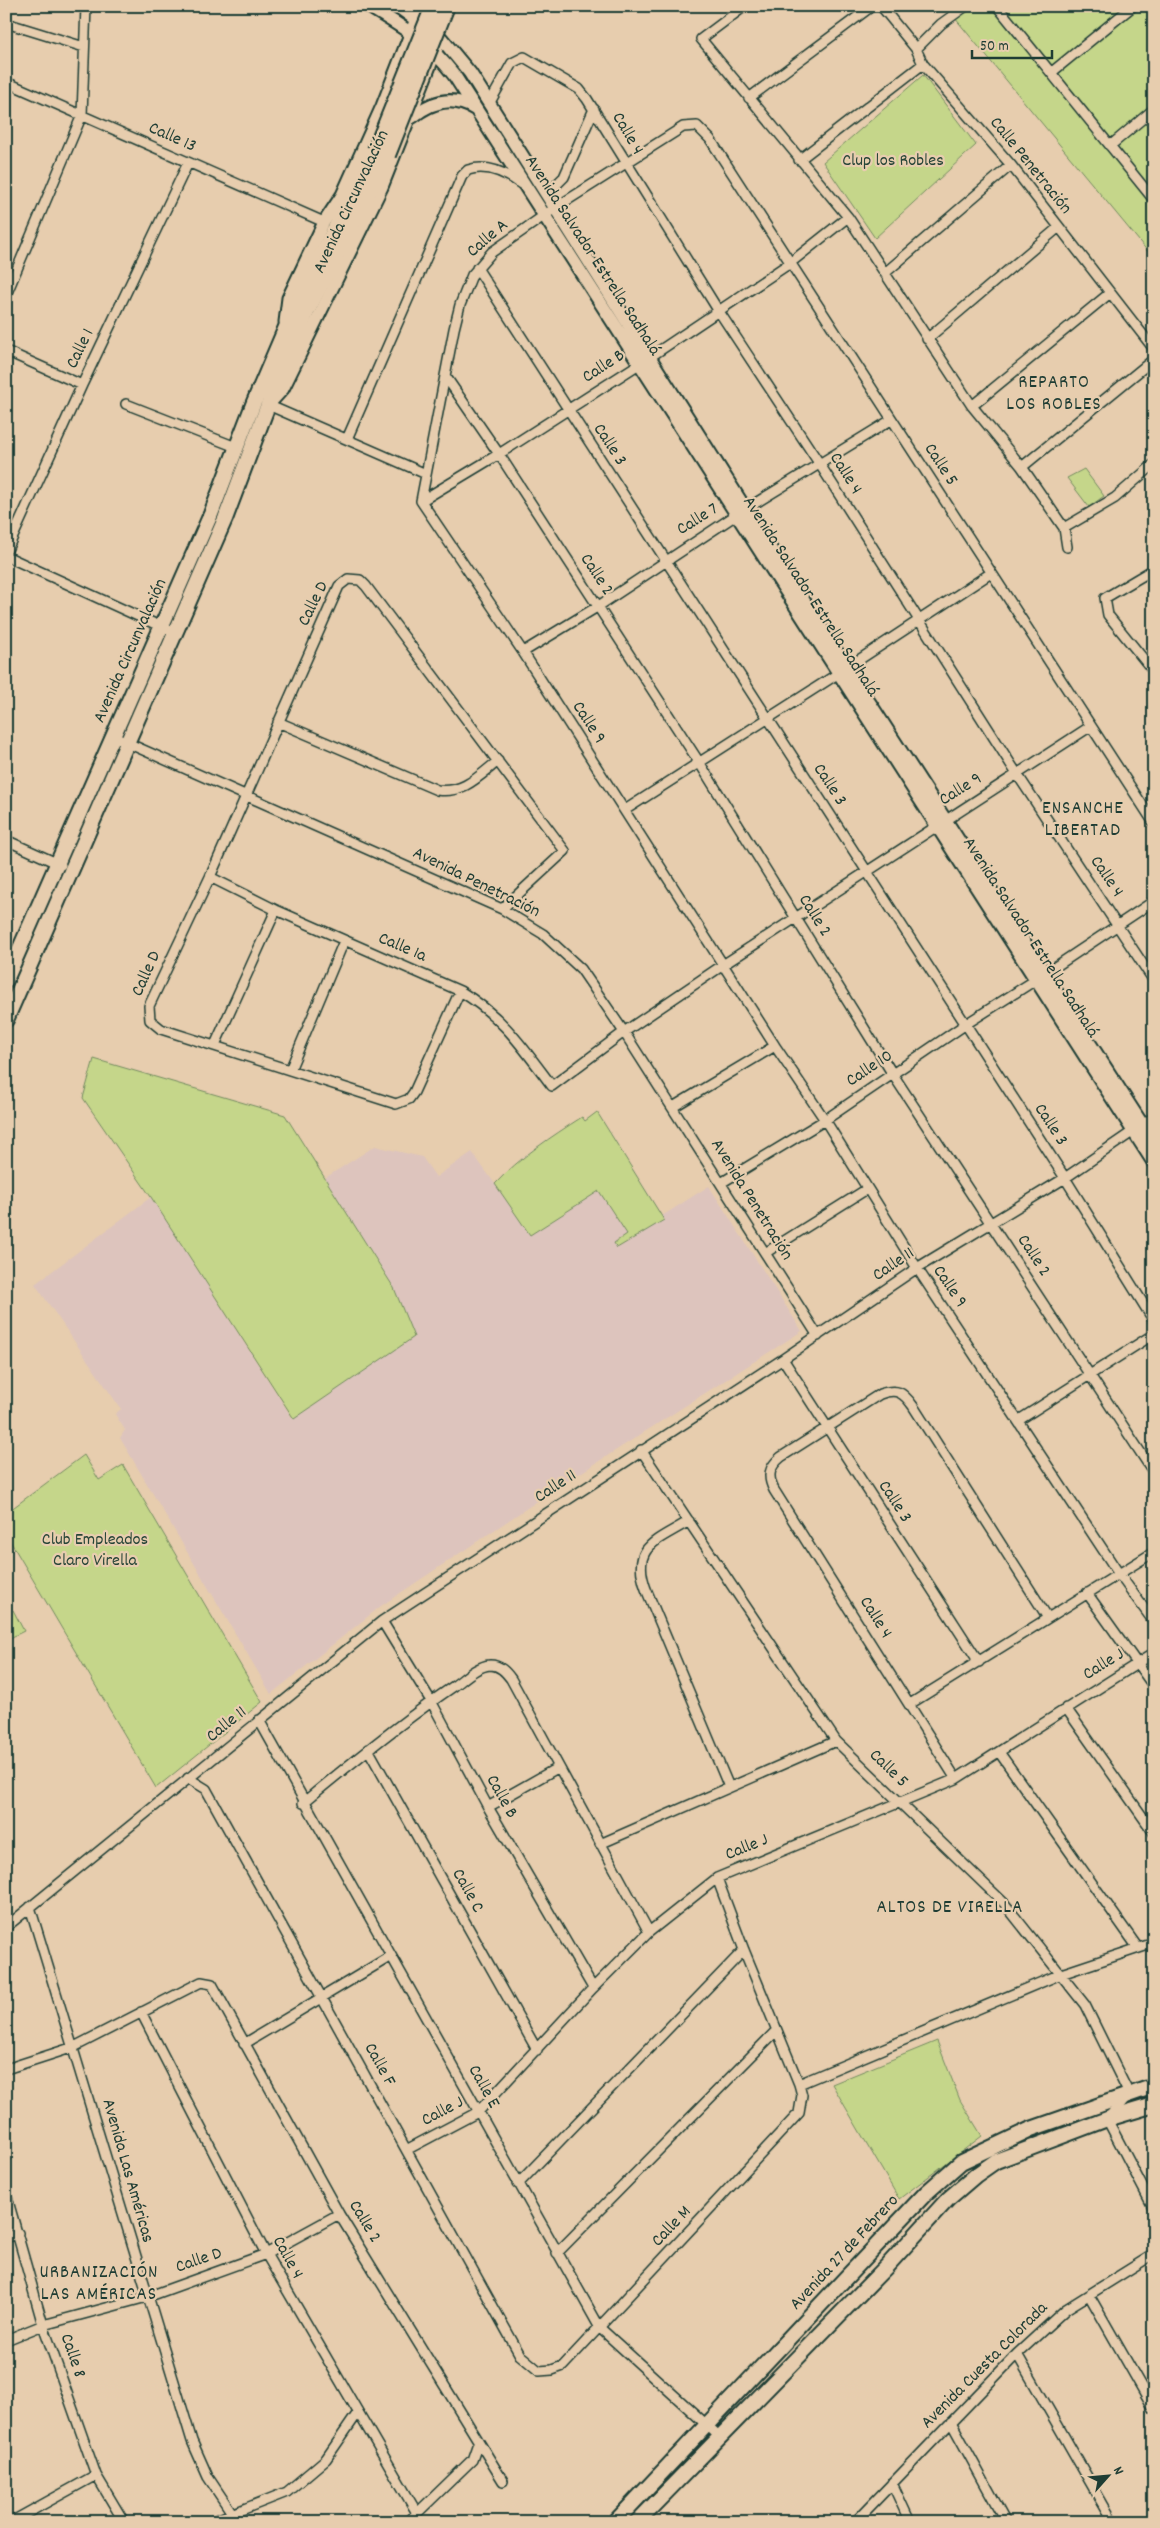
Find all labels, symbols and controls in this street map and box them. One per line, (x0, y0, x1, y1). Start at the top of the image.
scale bar (972, 28, 1052, 60)
text: 50 m (980, 36, 1009, 58)
street label: Calle 4 (605, 108, 649, 160)
street label: Calle Penetración (983, 112, 1077, 220)
street label: Calle 13 (144, 116, 200, 160)
street label: Avenida Circunvalación (308, 126, 396, 278)
park label: Clup los Robles (842, 149, 944, 174)
street label: Avenida Salvador Estrella Sadhalá (518, 151, 666, 361)
street label: Calle A (462, 214, 514, 264)
street label: Calle 1 (61, 325, 101, 373)
street label: Calle B (578, 344, 630, 390)
district label: REPARTO LOS ROBLES (1006, 370, 1102, 419)
street label: Calle 3 (586, 419, 632, 471)
street label: Calle 5 (917, 439, 963, 491)
street label: Calle 4 (822, 448, 868, 500)
street label: Avenida Salvador Estrella Sadhalá (736, 492, 884, 702)
street label: Calle 7 (672, 497, 724, 542)
street label: Calle 2 (573, 549, 619, 601)
street label: Avenida Circunvalación (88, 575, 174, 727)
street label: Calle D (292, 577, 336, 631)
street label: Calle 9 (565, 697, 611, 749)
street label: Calle 3 (806, 759, 852, 811)
street label: Calle 9 (935, 767, 987, 813)
district label: ENSANCHE LIBERTAD (1042, 796, 1124, 845)
street label: Avenida Salvador Estrella Sadhalá (956, 833, 1104, 1043)
street label: Avenida Penetración (408, 841, 544, 925)
street label: Calle 4 (1083, 851, 1129, 903)
street label: Calle 2 (791, 890, 837, 942)
street label: Calle 1a (374, 927, 431, 970)
street label: Calle D (126, 947, 168, 1001)
street label: Calle 10 (842, 1044, 898, 1094)
street label: Calle 3 (1027, 1099, 1073, 1151)
street label: Avenida Penetración (704, 1135, 798, 1265)
street label: Calle 2 (1010, 1230, 1056, 1282)
street label: Calle 11 (868, 1242, 920, 1288)
street label: Calle 9 (926, 1261, 972, 1313)
street label: Calle 11 (530, 1464, 582, 1510)
street label: Calle 3 (871, 1476, 917, 1528)
park label: Club Empleados Claro Virella (42, 1528, 148, 1574)
street label: Calle 4 (852, 1592, 898, 1644)
street label: Calle J (1079, 1643, 1129, 1687)
street label: Calle 11 (201, 1701, 253, 1749)
street label: Calle 5 (863, 1744, 913, 1794)
street label: Calle B (479, 1771, 523, 1823)
street label: Calle J (722, 1828, 772, 1868)
street label: Calle C (445, 1864, 489, 1918)
district label: ALTOS DE VIRELLA (877, 1895, 1024, 1922)
street label: Calle F (357, 2039, 401, 2091)
street label: Calle E (461, 2061, 505, 2113)
street label: Calle J (417, 2091, 469, 2133)
street label: Avenida Las Américas (95, 2096, 159, 2246)
street label: Avenida 27 de Febrero (785, 2190, 905, 2316)
street label: Calle 2 (341, 2196, 387, 2248)
street label: Calle M (646, 2201, 698, 2253)
street label: Calle 4 (265, 2232, 309, 2284)
street label: Calle D (173, 2241, 225, 2281)
district label: URBANIZACIÓN LAS AMÉRICAS (40, 2260, 158, 2309)
street label: Avenida Cuesta Colorada (916, 2297, 1054, 2435)
street label: Calle 8 (53, 2331, 91, 2381)
north arrow (1082, 2450, 1132, 2500)
text: N (1107, 2463, 1128, 2479)

